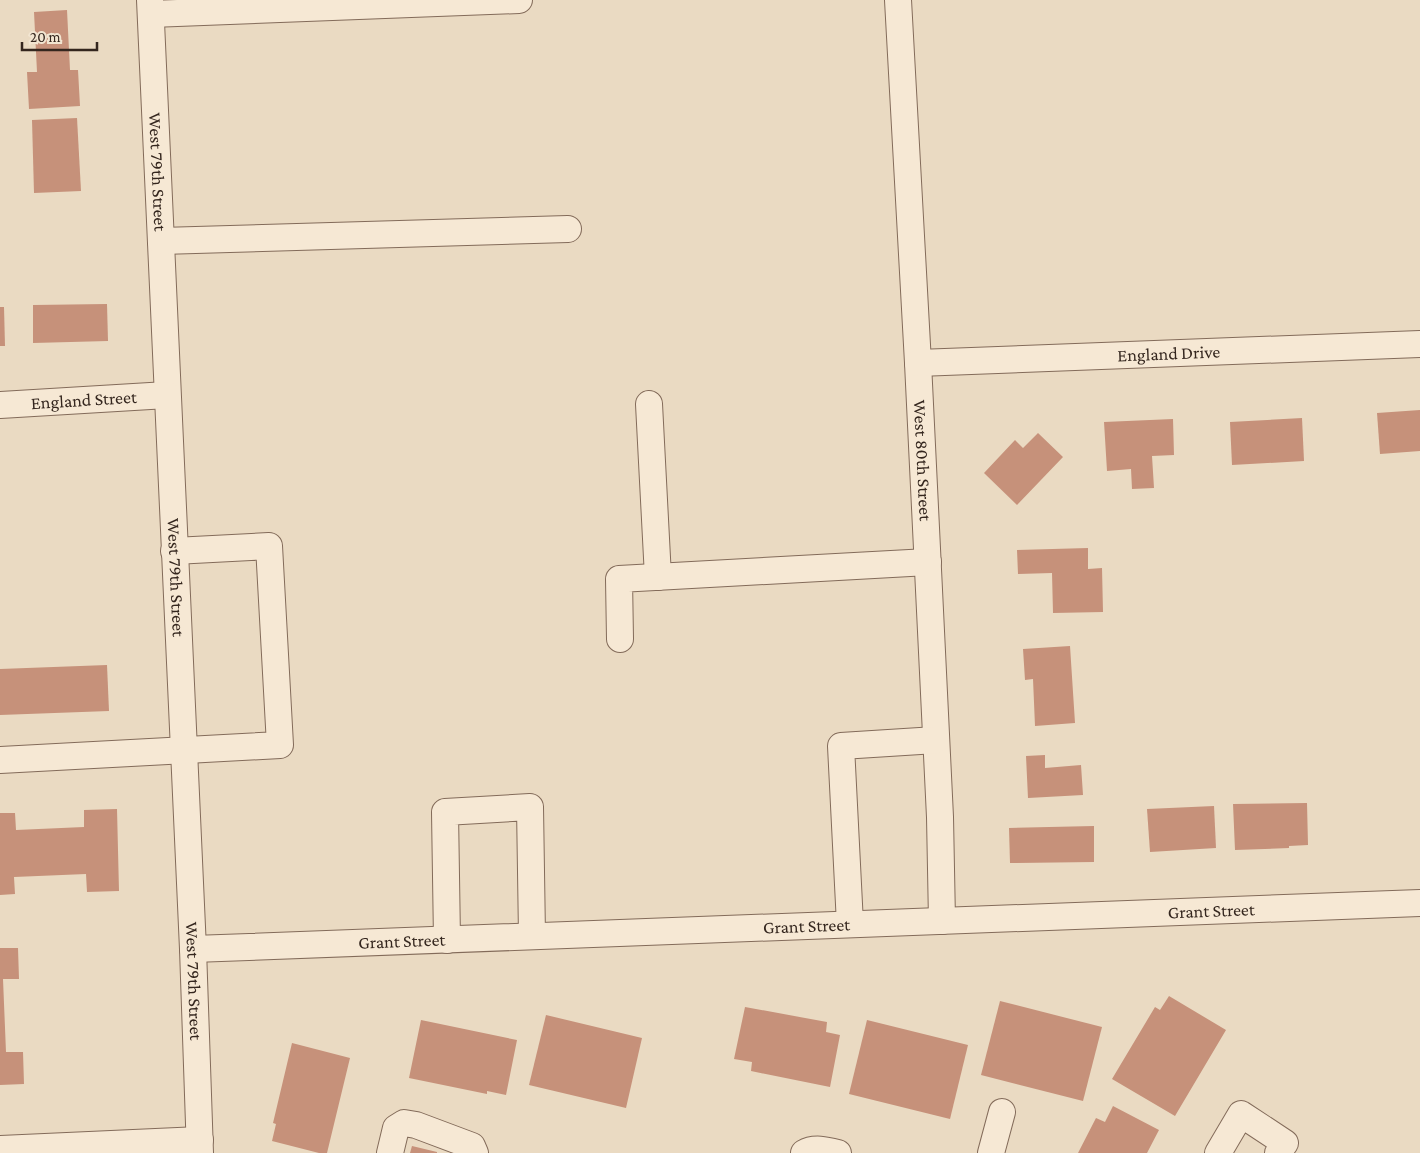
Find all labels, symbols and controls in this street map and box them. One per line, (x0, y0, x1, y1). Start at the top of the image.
scale bar (22, 20, 98, 52)
text: 20 m (30, 29, 61, 45)
street label: West 79th Street (145, 112, 171, 233)
street label: England Drive (1117, 342, 1221, 365)
street label: England Street (30, 387, 138, 413)
street label: West 80th Street (910, 399, 936, 522)
street label: West 79th Street (163, 518, 189, 638)
street label: Grant Street (1167, 899, 1256, 922)
street label: Grant Street (763, 914, 851, 938)
street label: West 79th Street (182, 921, 206, 1042)
street label: Grant Street (358, 930, 447, 953)

